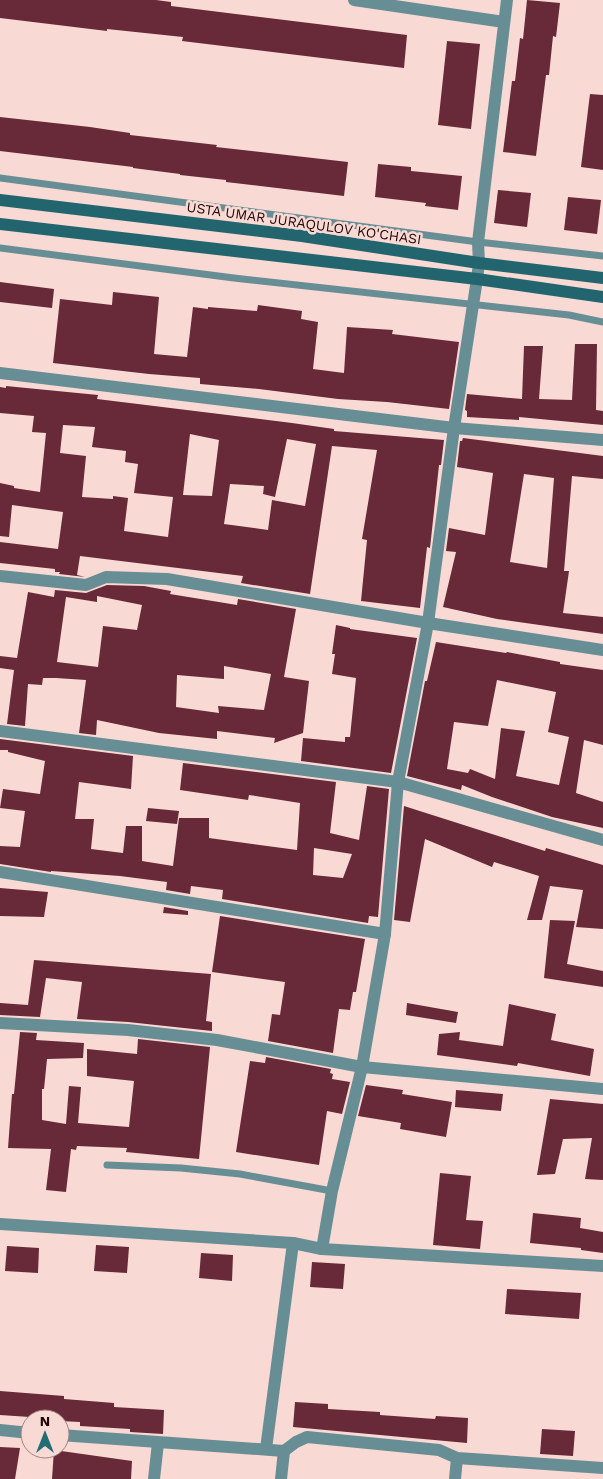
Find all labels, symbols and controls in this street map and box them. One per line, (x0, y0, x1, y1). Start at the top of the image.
street label: USTA UMAR JURAQULOV KO'CHASI (186, 199, 422, 247)
north arrow (20, 1409, 70, 1459)
text: N (40, 1413, 50, 1429)

